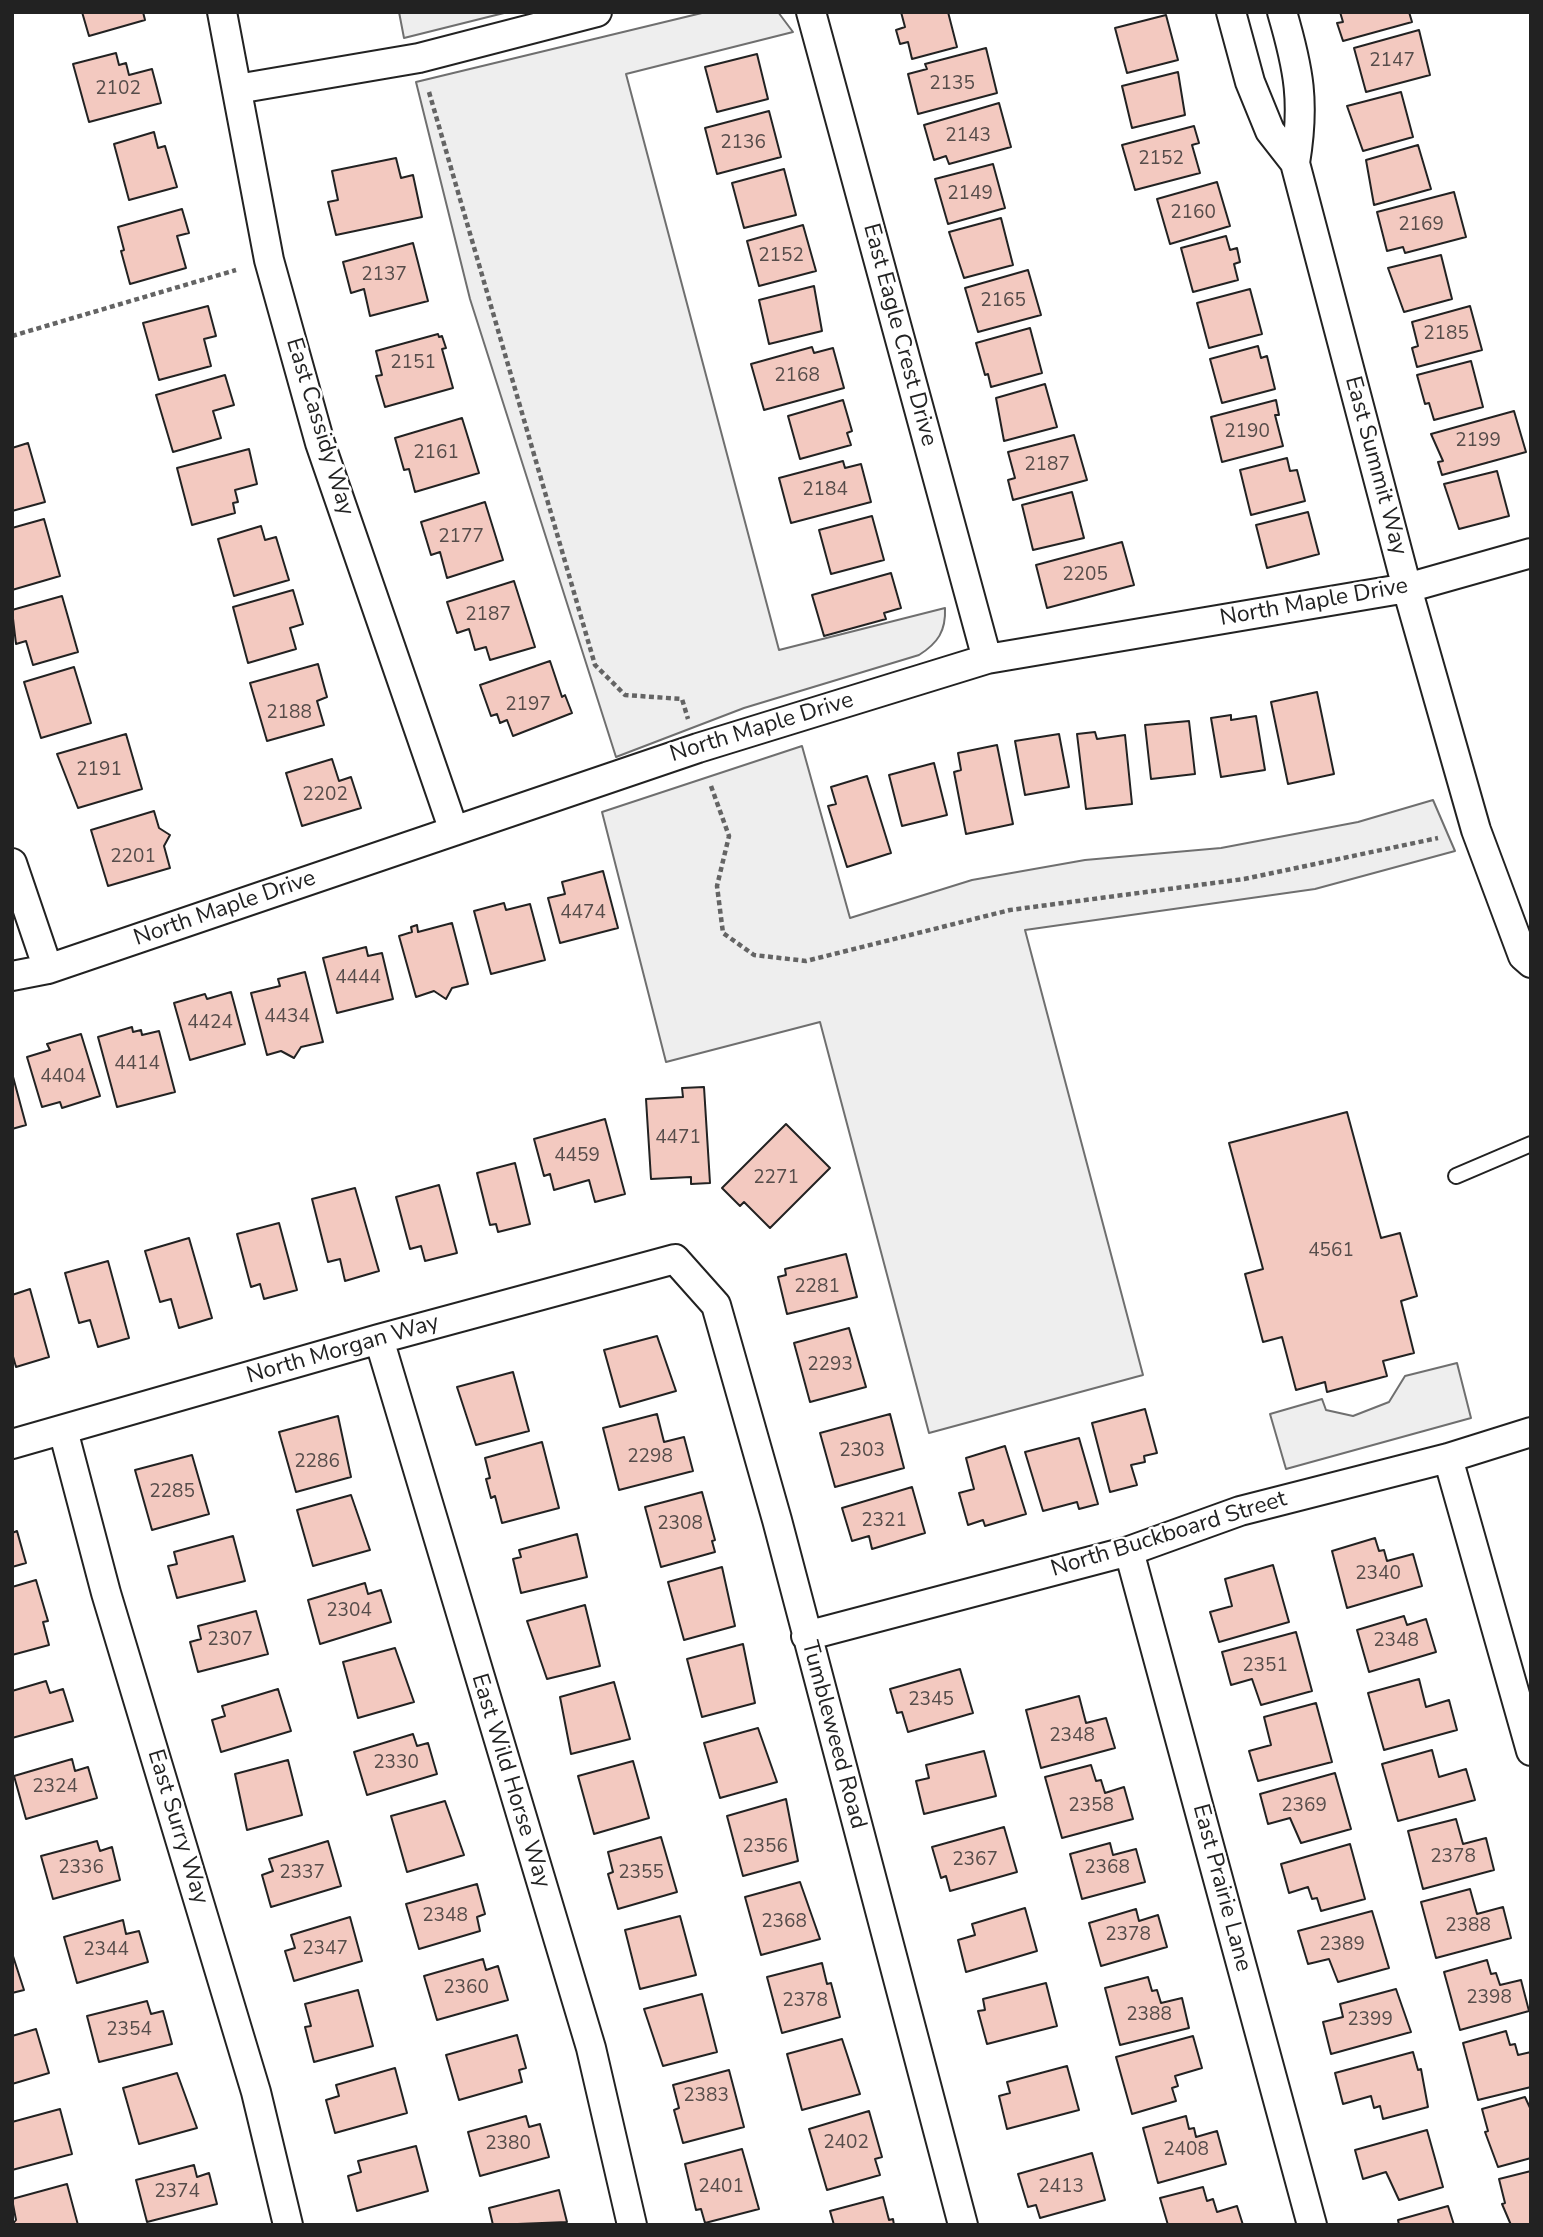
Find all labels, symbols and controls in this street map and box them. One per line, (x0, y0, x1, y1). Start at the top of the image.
house number: 2147 (1369, 50, 1415, 72)
house number: 2135 (929, 73, 975, 95)
house number: 2102 (95, 78, 141, 100)
house number: 2143 (945, 125, 991, 147)
house number: 2136 (720, 132, 766, 154)
house number: 2152 (1138, 148, 1184, 170)
house number: 2149 (947, 183, 993, 205)
house number: 2160 (1170, 202, 1216, 224)
house number: 2169 (1398, 214, 1444, 236)
street label: East Eagle Crest Drive (856, 221, 942, 449)
house number: 2152 (758, 245, 804, 267)
house number: 2137 (361, 264, 407, 286)
house number: 2165 (980, 290, 1026, 312)
house number: 2185 (1423, 323, 1469, 345)
street label: East Cassidy Way (279, 335, 359, 519)
house number: 2151 (390, 352, 436, 374)
house number: 2168 (774, 365, 820, 387)
street label: East Summit Way (1338, 374, 1412, 558)
house number: 2190 (1224, 421, 1270, 443)
house number: 2199 (1455, 430, 1501, 452)
house number: 2161 (413, 442, 459, 464)
house number: 2187 (1024, 454, 1070, 476)
house number: 2184 (802, 479, 848, 501)
house number: 2177 (438, 526, 484, 548)
house number: 2205 (1062, 564, 1108, 586)
street label: North Maple Drive (1218, 573, 1410, 633)
house number: 2187 (465, 604, 511, 626)
street label: North Maple Drive (667, 687, 857, 769)
house number: 2197 (505, 694, 551, 716)
house number: 2188 (266, 702, 312, 724)
house number: 2191 (76, 759, 122, 781)
house number: 2202 (302, 784, 348, 806)
house number: 2201 (110, 846, 156, 868)
street label: North Maple Drive (131, 865, 319, 953)
house number: 4474 (560, 902, 606, 924)
house number: 4444 (335, 967, 381, 989)
house number: 4434 (264, 1006, 310, 1028)
house number: 4424 (187, 1012, 233, 1034)
house number: 4414 (114, 1053, 160, 1075)
house number: 4404 (40, 1066, 86, 1088)
house number: 4471 (655, 1127, 701, 1149)
house number: 4459 (554, 1145, 600, 1167)
house number: 2271 (753, 1167, 799, 1189)
house number: 4561 (1308, 1240, 1354, 1262)
house number: 2281 (794, 1276, 840, 1298)
street label: North Morgan Way (244, 1309, 442, 1391)
house number: 2293 (807, 1354, 853, 1376)
house number: 2303 (839, 1440, 885, 1462)
house number: 2298 (627, 1446, 673, 1468)
house number: 2286 (294, 1451, 340, 1473)
house number: 2285 (149, 1481, 195, 1503)
street label: North Buckboard Street (1048, 1486, 1290, 1584)
house number: 2321 (861, 1510, 907, 1532)
house number: 2308 (657, 1513, 703, 1535)
house number: 2340 (1355, 1563, 1401, 1585)
house number: 2304 (326, 1600, 372, 1622)
house number: 2307 (207, 1629, 253, 1651)
house number: 2348 (1373, 1630, 1419, 1652)
street label: Tumbleweed Road (795, 1638, 871, 1832)
house number: 2351 (1242, 1655, 1288, 1677)
street label: East Wild Horse Way (464, 1671, 556, 1891)
house number: 2345 (908, 1689, 954, 1711)
house number: 2348 (1049, 1725, 1095, 1747)
street label: East Surry Way (140, 1746, 214, 1908)
house number: 2330 (373, 1752, 419, 1774)
house number: 2324 (32, 1776, 78, 1798)
house number: 2358 (1068, 1795, 1114, 1817)
house number: 2369 (1281, 1795, 1327, 1817)
street label: East Prairie Lane (1185, 1801, 1257, 1975)
house number: 2356 (742, 1836, 788, 1858)
house number: 2378 (1430, 1846, 1476, 1868)
house number: 2367 (952, 1849, 998, 1871)
house number: 2336 (58, 1857, 104, 1879)
house number: 2368 (1084, 1857, 1130, 1879)
house number: 2337 (279, 1862, 325, 1884)
house number: 2355 (618, 1862, 664, 1884)
house number: 2348 (422, 1905, 468, 1927)
house number: 2368 (761, 1911, 807, 1933)
house number: 2388 (1445, 1915, 1491, 1937)
house number: 2378 (1105, 1924, 1151, 1946)
house number: 2389 (1319, 1934, 1365, 1956)
house number: 2347 (302, 1938, 348, 1960)
house number: 2344 (83, 1939, 129, 1961)
house number: 2360 (443, 1977, 489, 1999)
house number: 2398 (1466, 1987, 1512, 2009)
house number: 2378 (782, 1990, 828, 2012)
house number: 2388 (1126, 2004, 1172, 2026)
house number: 2399 (1347, 2009, 1393, 2031)
house number: 2354 (106, 2019, 152, 2041)
house number: 2383 (683, 2085, 729, 2107)
house number: 2402 (823, 2132, 869, 2154)
house number: 2380 (485, 2133, 531, 2155)
house number: 2408 (1163, 2139, 1209, 2161)
house number: 2401 (698, 2176, 744, 2198)
house number: 2413 (1038, 2176, 1084, 2198)
house number: 2374 (154, 2181, 200, 2203)

